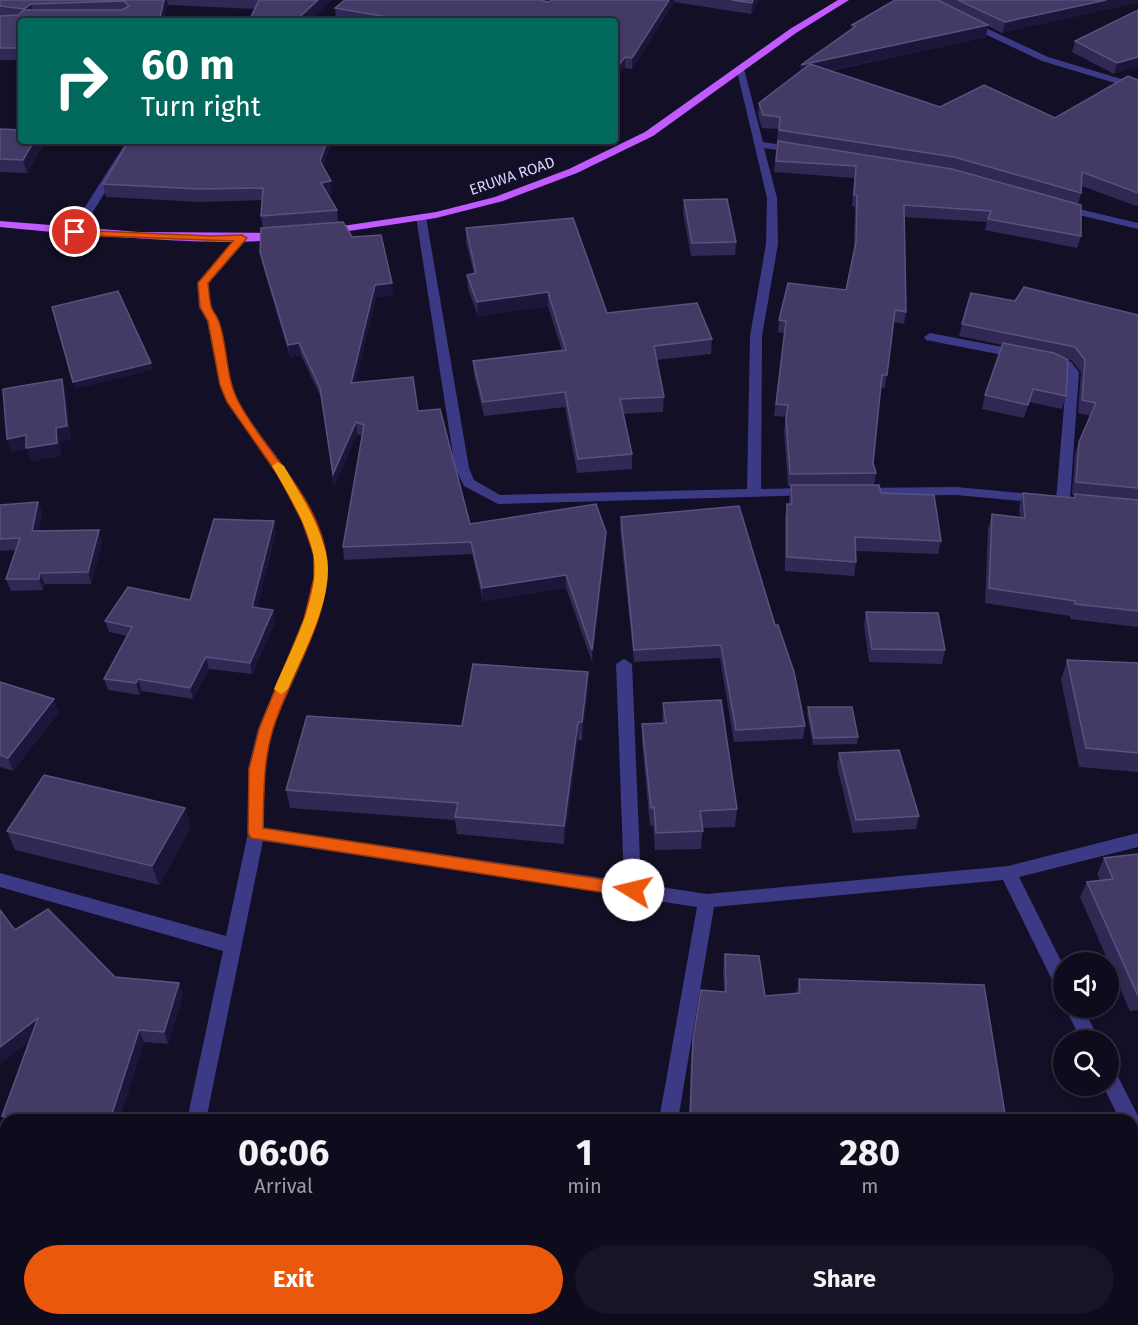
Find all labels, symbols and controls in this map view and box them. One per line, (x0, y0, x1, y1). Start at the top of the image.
text: 60 m (141, 40, 235, 90)
icon: right (42, 42, 120, 120)
text: Turn right (141, 91, 261, 123)
street label: ERUWA ROAD (467, 153, 557, 199)
pin (49, 206, 100, 257)
icon: arrive (58, 215, 91, 248)
position arrow (601, 858, 665, 922)
map controls (1053, 952, 1119, 1096)
button: sound (1053, 952, 1119, 1018)
button: search (1053, 1030, 1119, 1096)
text: 06:06 (238, 1131, 329, 1175)
text: 1 (576, 1131, 593, 1175)
text: 280 (840, 1131, 900, 1175)
text: Arrival (254, 1174, 313, 1198)
text: min (567, 1174, 602, 1198)
text: m (861, 1174, 878, 1198)
button: Exit (24, 1245, 563, 1314)
button: Share (575, 1245, 1114, 1314)

